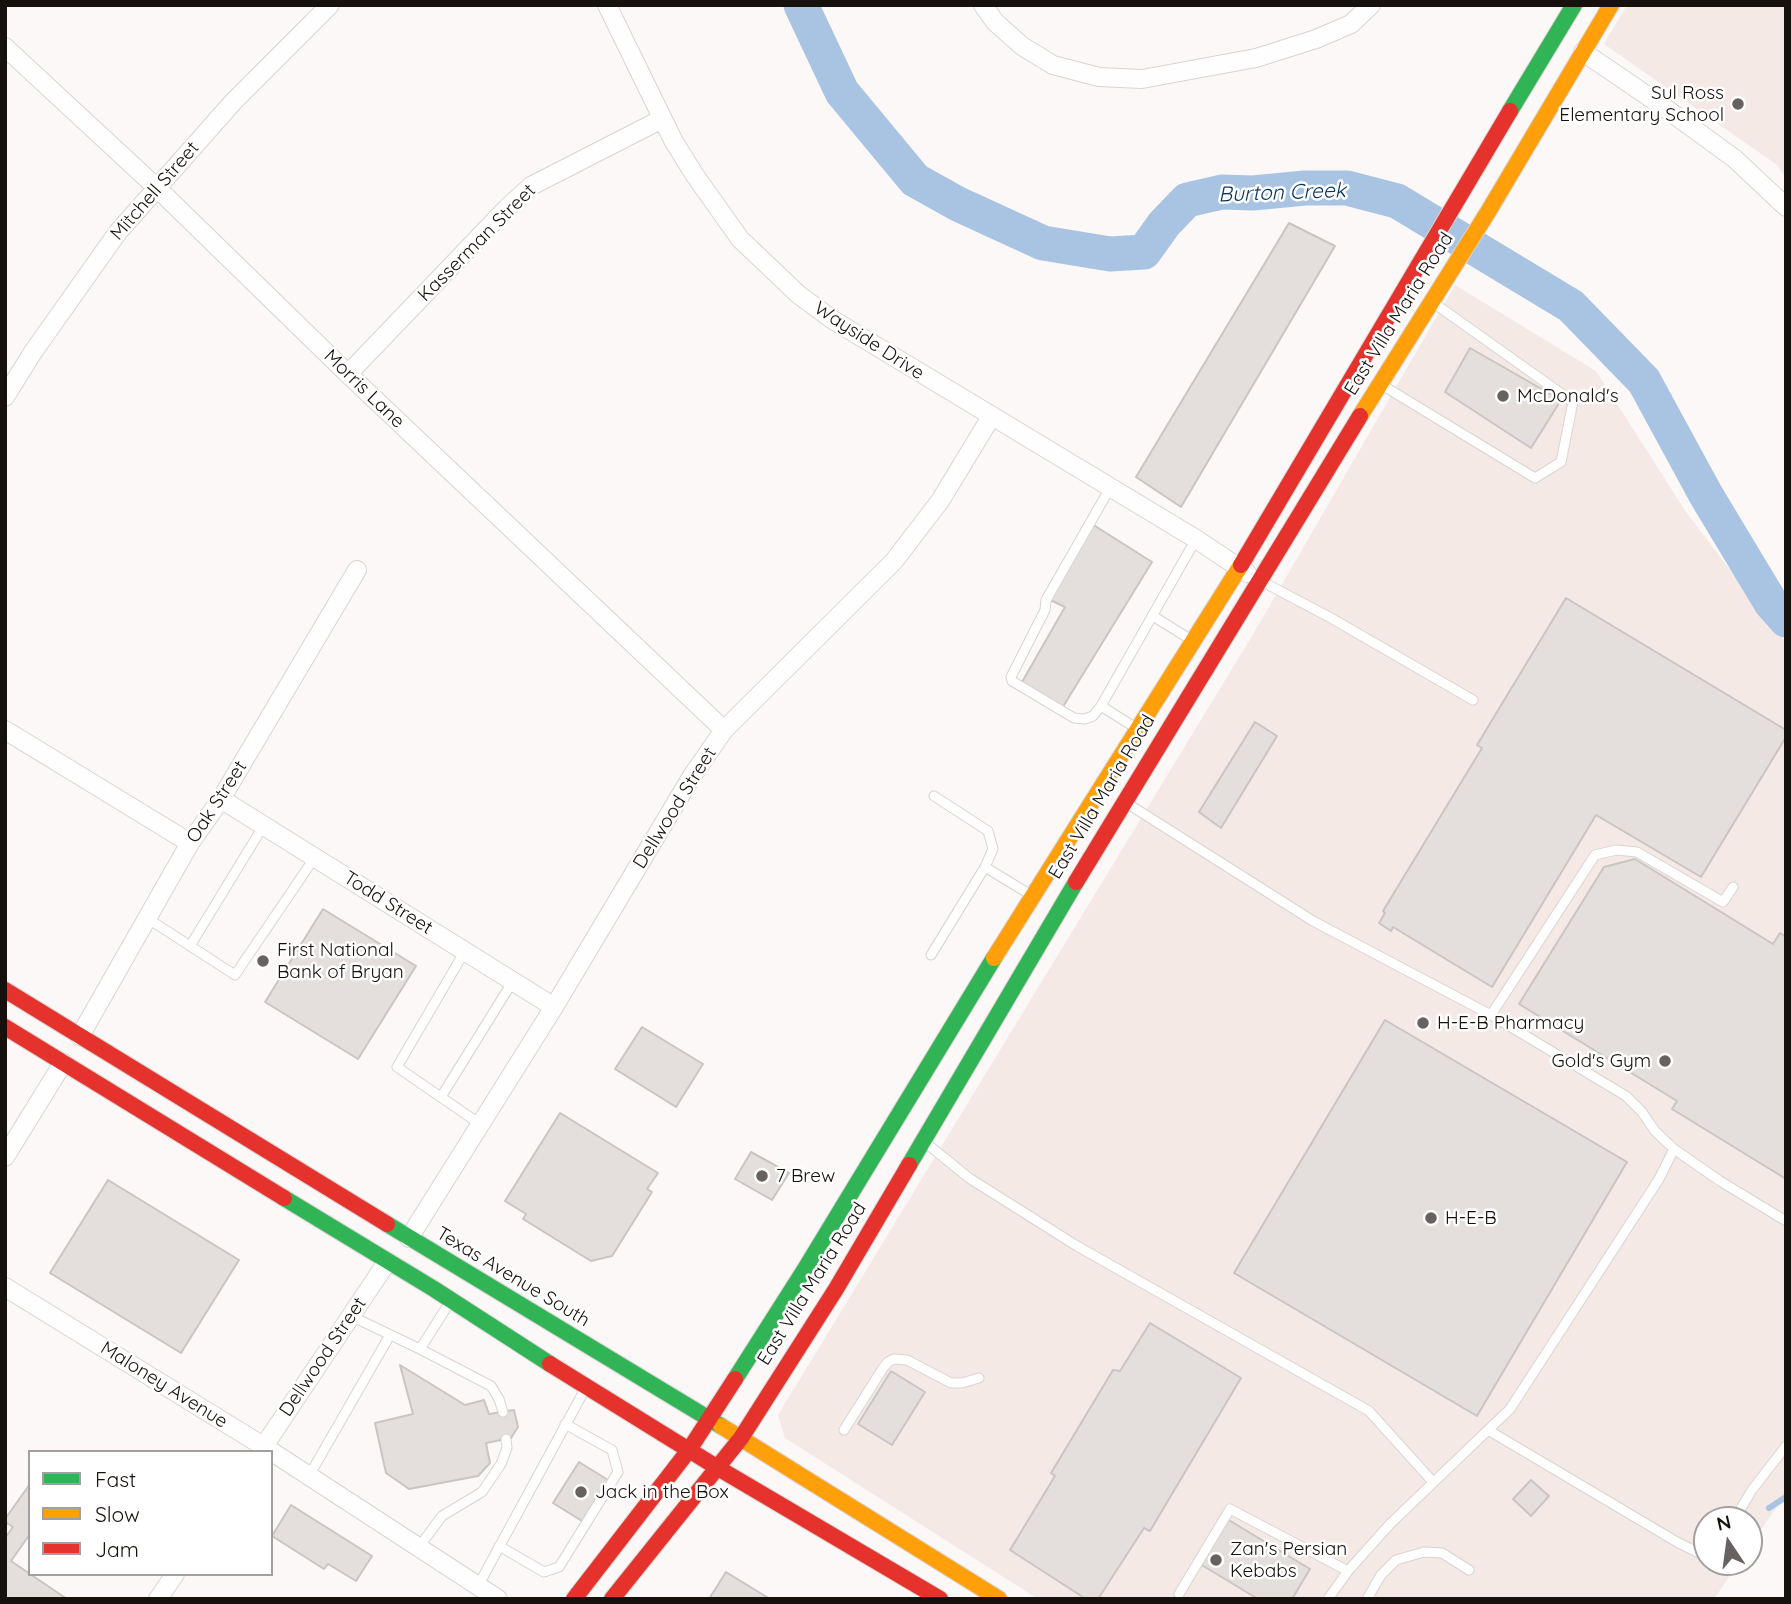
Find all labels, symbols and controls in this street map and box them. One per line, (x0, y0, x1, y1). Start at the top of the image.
place label: Sul Ross Elementary School (1559, 82, 1724, 126)
marker: Sul Ross Elementary School (1730, 96, 1746, 112)
street label: Mitchell Street (106, 137, 204, 245)
water label: Burton Creek (1218, 178, 1346, 208)
street label: Kasserman Street (413, 179, 541, 307)
street label: East Villa Maria Road (1340, 228, 1458, 400)
street label: Wayside Drive (810, 297, 928, 385)
street label: Morris Lane (319, 345, 409, 433)
place label: McDonald's (1517, 385, 1619, 407)
marker: McDonald's (1495, 388, 1511, 404)
street label: East Villa Maria Road (1044, 711, 1160, 883)
street label: Dellwood Street (629, 743, 721, 873)
street label: Oak Street (182, 757, 252, 847)
street label: Todd Street (339, 867, 437, 939)
place label: First National Bank of Bryan (277, 939, 404, 983)
marker: First National Bank of Bryan (255, 953, 271, 969)
place label: H-E-B Pharmacy (1437, 1012, 1584, 1034)
marker: H-E-B Pharmacy (1415, 1015, 1431, 1031)
place label: Gold's Gym (1552, 1050, 1651, 1072)
marker: Gold's Gym (1657, 1053, 1673, 1069)
place label: 7 Brew (776, 1165, 835, 1187)
marker: 7 Brew (754, 1168, 770, 1184)
street label: East Villa Maria Road (753, 1198, 871, 1370)
place label: H-E-B (1445, 1207, 1497, 1229)
marker: H-E-B (1423, 1210, 1439, 1226)
street label: Texas Avenue South (432, 1222, 594, 1332)
street label: Dellwood Street (275, 1293, 371, 1421)
street label: Maloney Avenue (96, 1337, 232, 1433)
legend (28, 1450, 273, 1576)
text: Fast (95, 1466, 136, 1492)
place label: Jack in the Box (595, 1481, 729, 1503)
marker: Jack in the Box (573, 1484, 589, 1500)
text: Slow (95, 1501, 140, 1527)
north arrow (1693, 1506, 1763, 1576)
text: N (1714, 1509, 1733, 1536)
text: Jam (95, 1536, 139, 1562)
place label: Zan's Persian Kebabs (1230, 1538, 1347, 1582)
marker: Zan's Persian Kebabs (1208, 1552, 1224, 1568)

